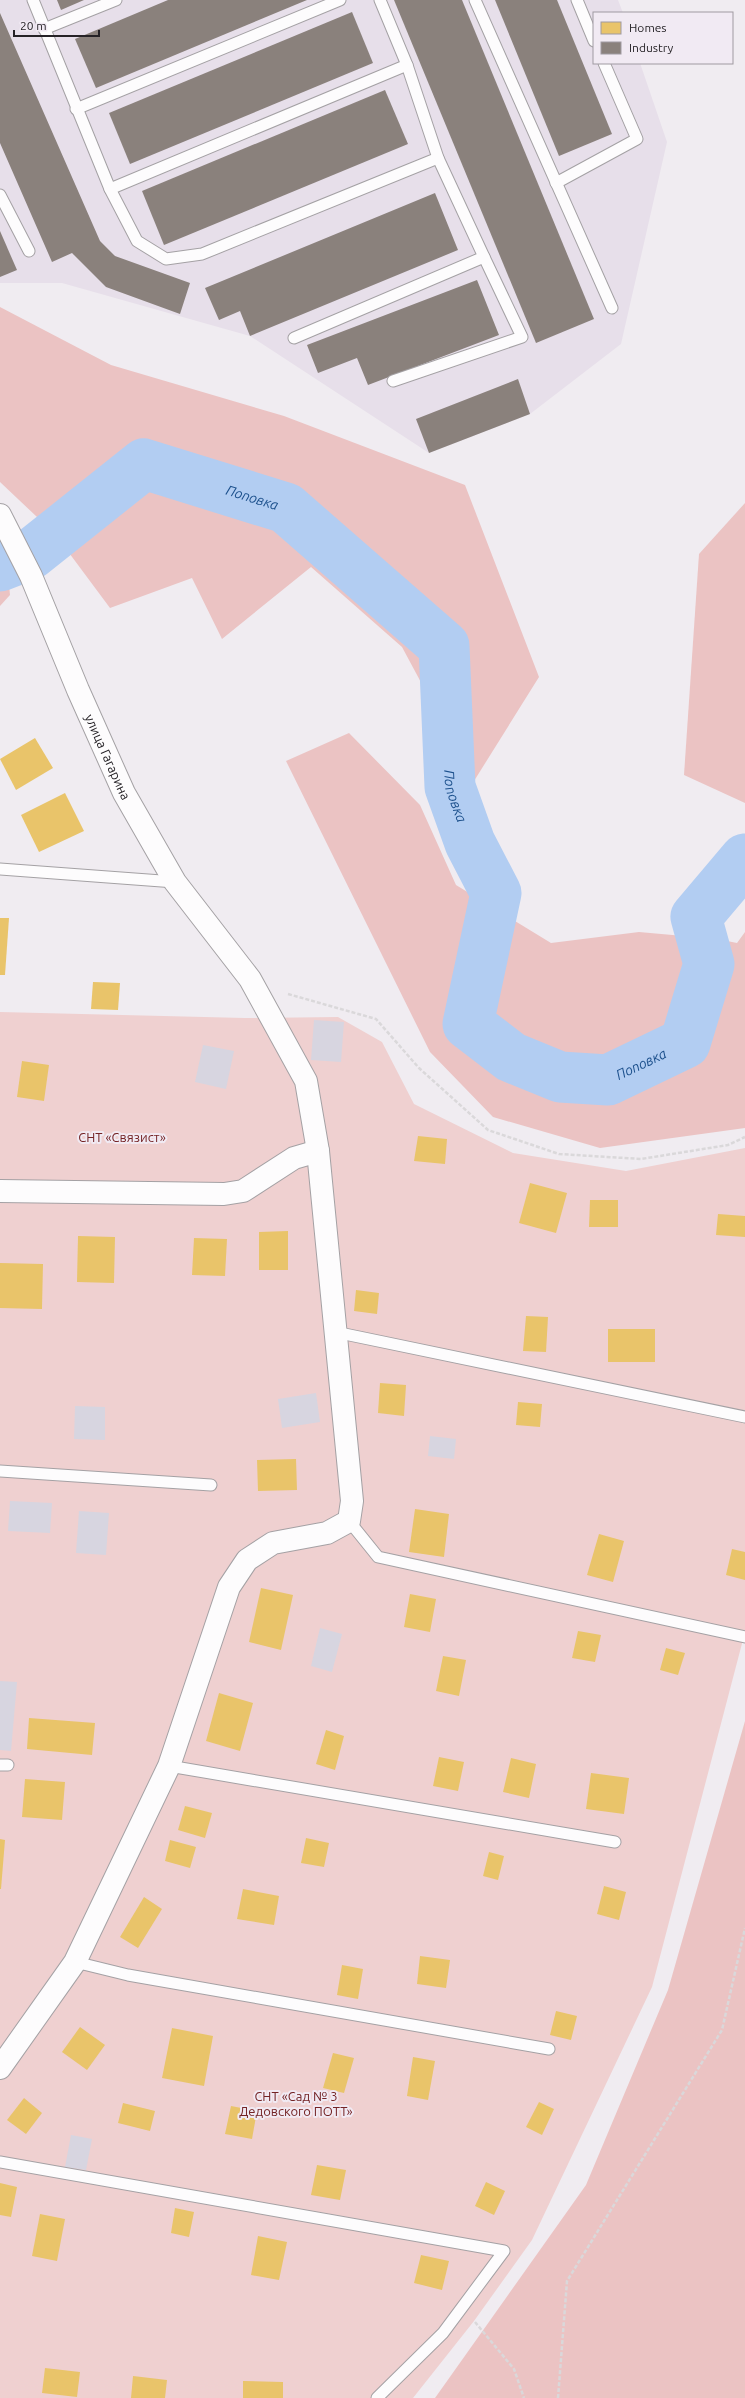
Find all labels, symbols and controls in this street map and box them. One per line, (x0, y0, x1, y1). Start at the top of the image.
scale bar (14, 12, 99, 38)
legend (593, 12, 733, 64)
text: 20 m (20, 19, 47, 32)
text: Homes (629, 21, 667, 34)
text: Industry (629, 41, 674, 54)
water label: Поповка (224, 482, 281, 513)
street label: улица Гагарина (83, 712, 133, 802)
water label: Поповка (441, 769, 470, 825)
water label: Поповка (613, 1045, 669, 1083)
park label: СНТ «Связист» (78, 1130, 166, 1144)
park label: СНТ «Сад № 3 Дедовского ПОТТ» (239, 2089, 353, 2118)

